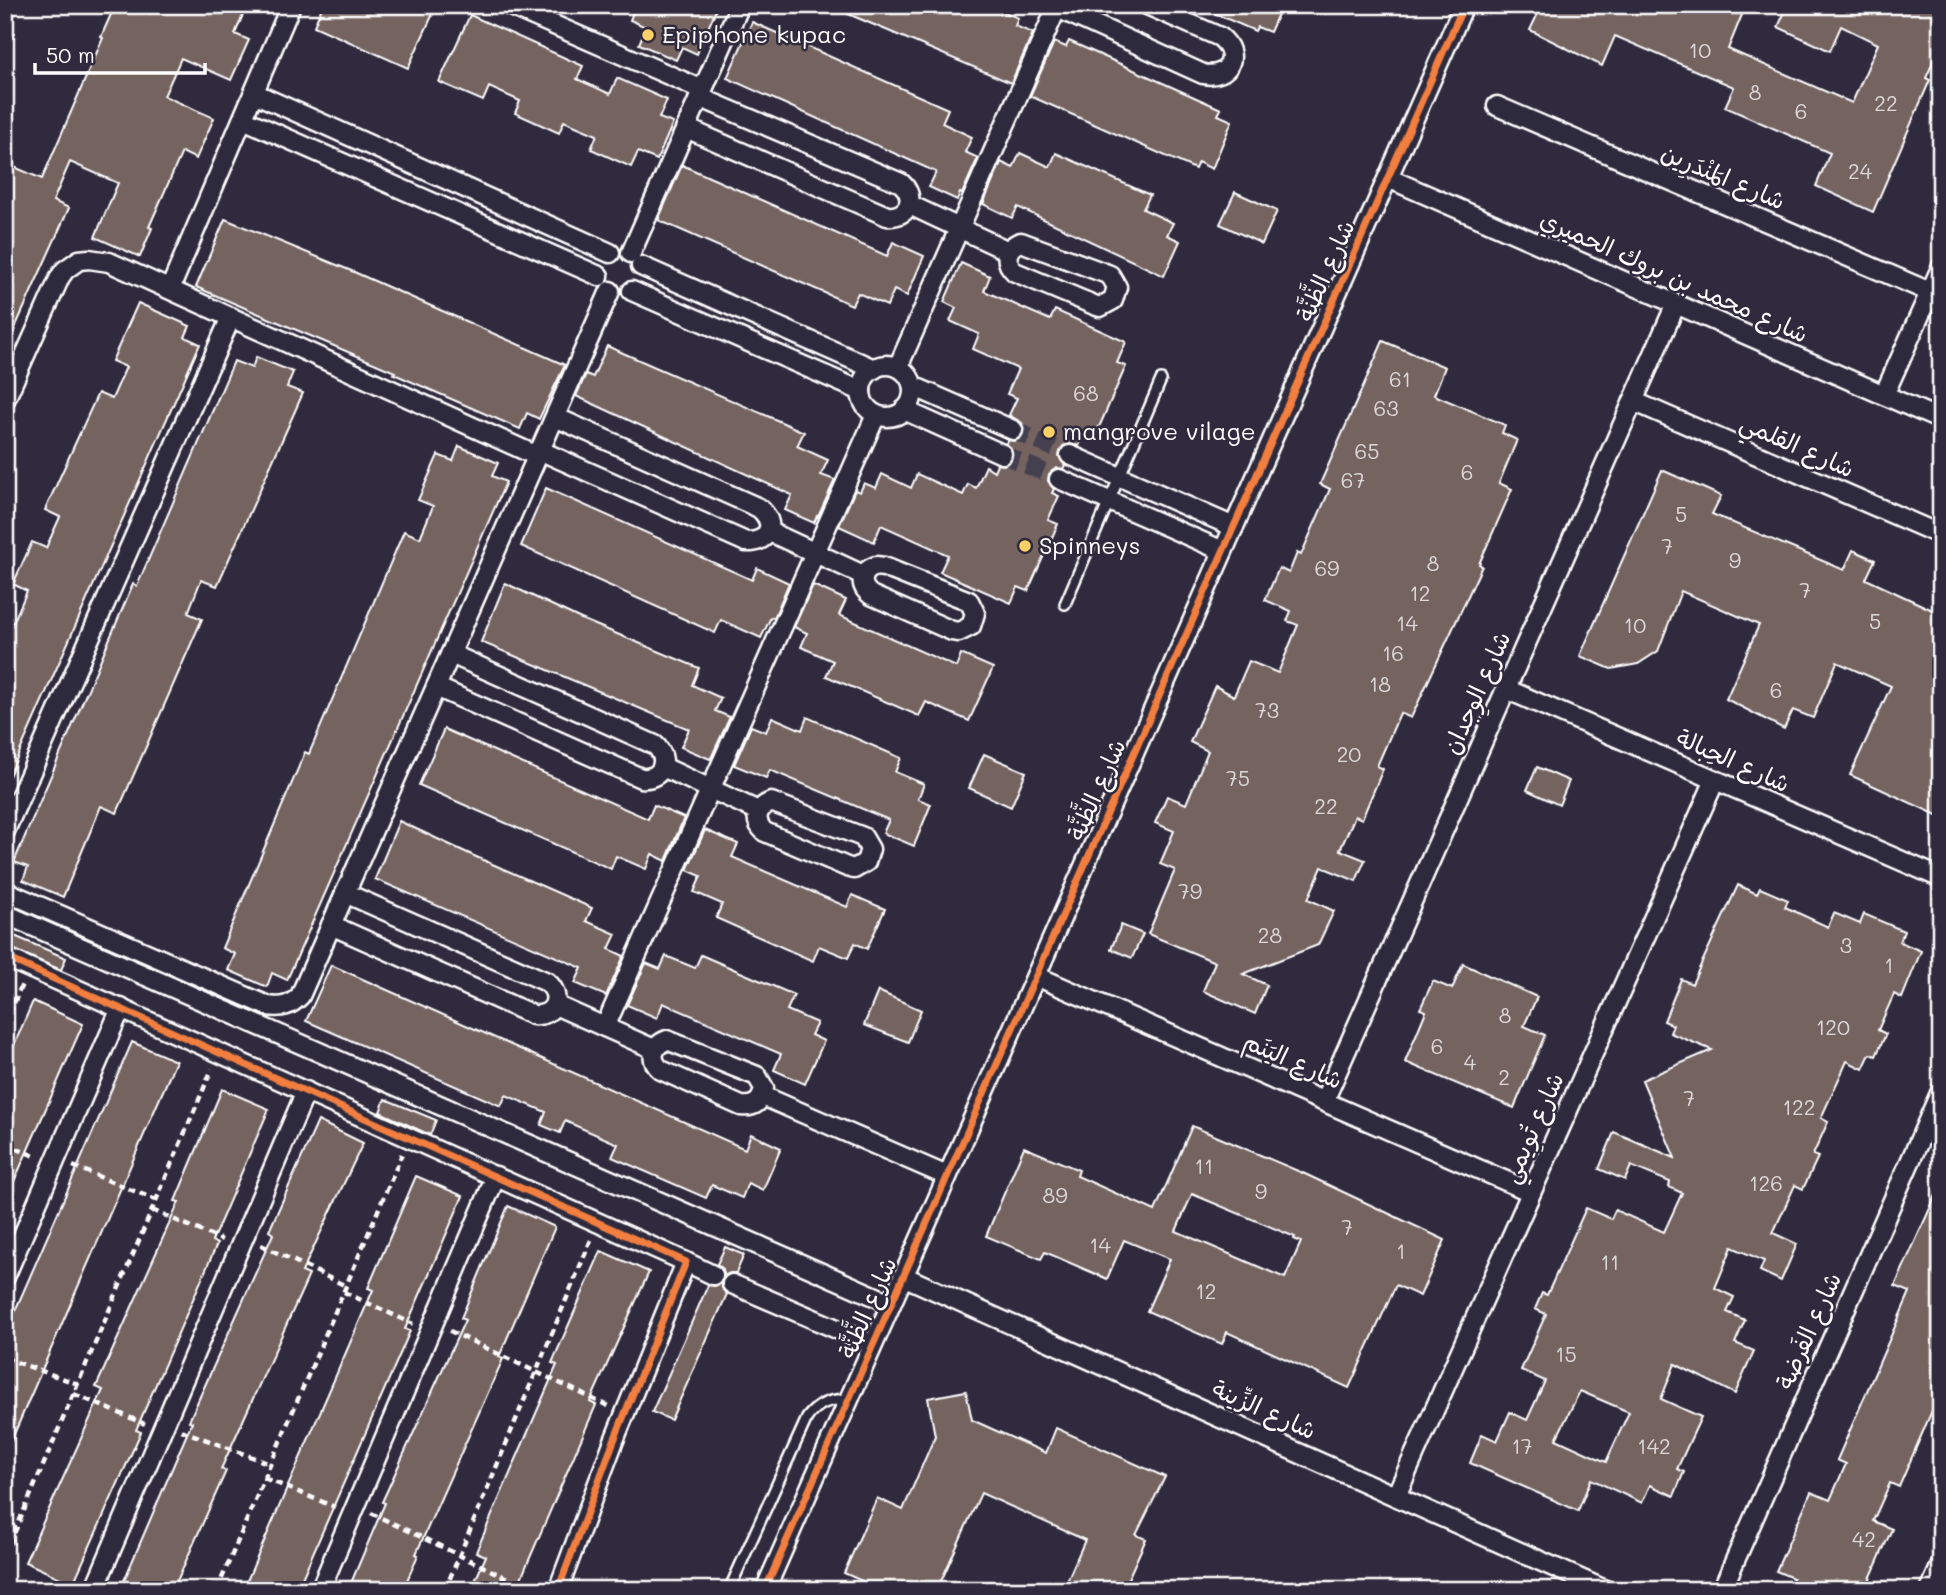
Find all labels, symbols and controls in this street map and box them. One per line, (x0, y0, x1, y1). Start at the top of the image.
place label: Epiphone kupac (662, 18, 846, 49)
marker: Epiphone kupac (640, 27, 656, 43)
scale bar (35, 32, 205, 76)
house number: 10 (1689, 36, 1711, 63)
text: 50 m (46, 41, 95, 68)
house number: 8 (1749, 78, 1761, 105)
house number: 22 (1874, 89, 1898, 116)
house number: 6 (1795, 97, 1807, 124)
street label: شارع المَنْدَرِين (1655, 136, 1790, 219)
house number: 24 (1848, 157, 1873, 184)
street label: شارع محمد بن بروك الحميري (1535, 203, 1813, 351)
street label: شارع الظَّنَّة (1286, 214, 1363, 327)
house number: 61 (1389, 365, 1411, 392)
house number: 68 (1073, 379, 1099, 406)
house number: 63 (1374, 394, 1399, 421)
street label: شارع القلمي (1733, 406, 1860, 490)
place label: mangrove vilage (1063, 415, 1256, 446)
marker: mangrove vilage (1041, 424, 1057, 440)
house number: 65 (1355, 437, 1379, 464)
house number: 6 (1461, 458, 1473, 485)
house number: 67 (1341, 466, 1365, 493)
house number: 5 (1675, 500, 1687, 527)
place label: Spinneys (1039, 529, 1140, 560)
house number: 7 (1661, 532, 1673, 559)
marker: Spinneys (1017, 538, 1033, 554)
house number: 9 (1729, 546, 1741, 573)
house number: 8 (1427, 549, 1439, 576)
house number: 69 (1314, 554, 1340, 581)
house number: 7 (1799, 576, 1811, 603)
house number: 12 (1409, 579, 1431, 606)
house number: 5 (1869, 607, 1881, 634)
house number: 14 (1396, 609, 1419, 636)
house number: 10 (1624, 611, 1646, 638)
street label: شارع الوِجدان (1435, 626, 1522, 761)
house number: 16 (1382, 639, 1404, 666)
house number: 18 (1369, 670, 1391, 697)
house number: 6 (1770, 676, 1782, 703)
house number: 73 (1255, 696, 1279, 723)
street label: شارع الحِبالة (1671, 721, 1795, 801)
street label: شارع الظَّنَّة (1057, 733, 1134, 846)
house number: 20 (1337, 740, 1361, 767)
house number: 75 (1226, 764, 1250, 791)
house number: 22 (1314, 792, 1338, 819)
house number: 79 (1178, 877, 1202, 904)
house number: 28 (1258, 921, 1282, 948)
house number: 3 (1840, 931, 1852, 958)
house number: 1 (1884, 951, 1894, 978)
house number: 8 (1499, 1001, 1511, 1028)
house number: 120 (1816, 1013, 1850, 1040)
street label: شارع اليَنَم (1238, 1024, 1348, 1099)
house number: 6 (1431, 1032, 1443, 1059)
house number: 4 (1464, 1048, 1477, 1075)
house number: 2 (1498, 1063, 1510, 1090)
street label: شارع تُوِيمي (1494, 1067, 1576, 1190)
house number: 7 (1683, 1084, 1695, 1111)
house number: 122 (1783, 1093, 1815, 1120)
house number: 11 (1195, 1152, 1213, 1179)
house number: 126 (1749, 1169, 1783, 1196)
house number: 9 (1255, 1177, 1267, 1204)
house number: 89 (1042, 1181, 1068, 1208)
house number: 7 (1341, 1213, 1353, 1240)
house number: 14 (1089, 1231, 1112, 1258)
house number: 1 (1396, 1237, 1406, 1264)
house number: 11 (1601, 1248, 1619, 1275)
street label: شارع الظَّنَّة (828, 1251, 905, 1364)
street label: شارع الفَرضة (1768, 1267, 1850, 1395)
house number: 12 (1195, 1277, 1217, 1304)
house number: 15 (1555, 1340, 1577, 1367)
street label: شارع الزِّينة (1207, 1372, 1321, 1448)
house number: 17 (1511, 1432, 1533, 1459)
house number: 142 (1637, 1432, 1671, 1459)
house number: 42 (1852, 1525, 1876, 1552)

